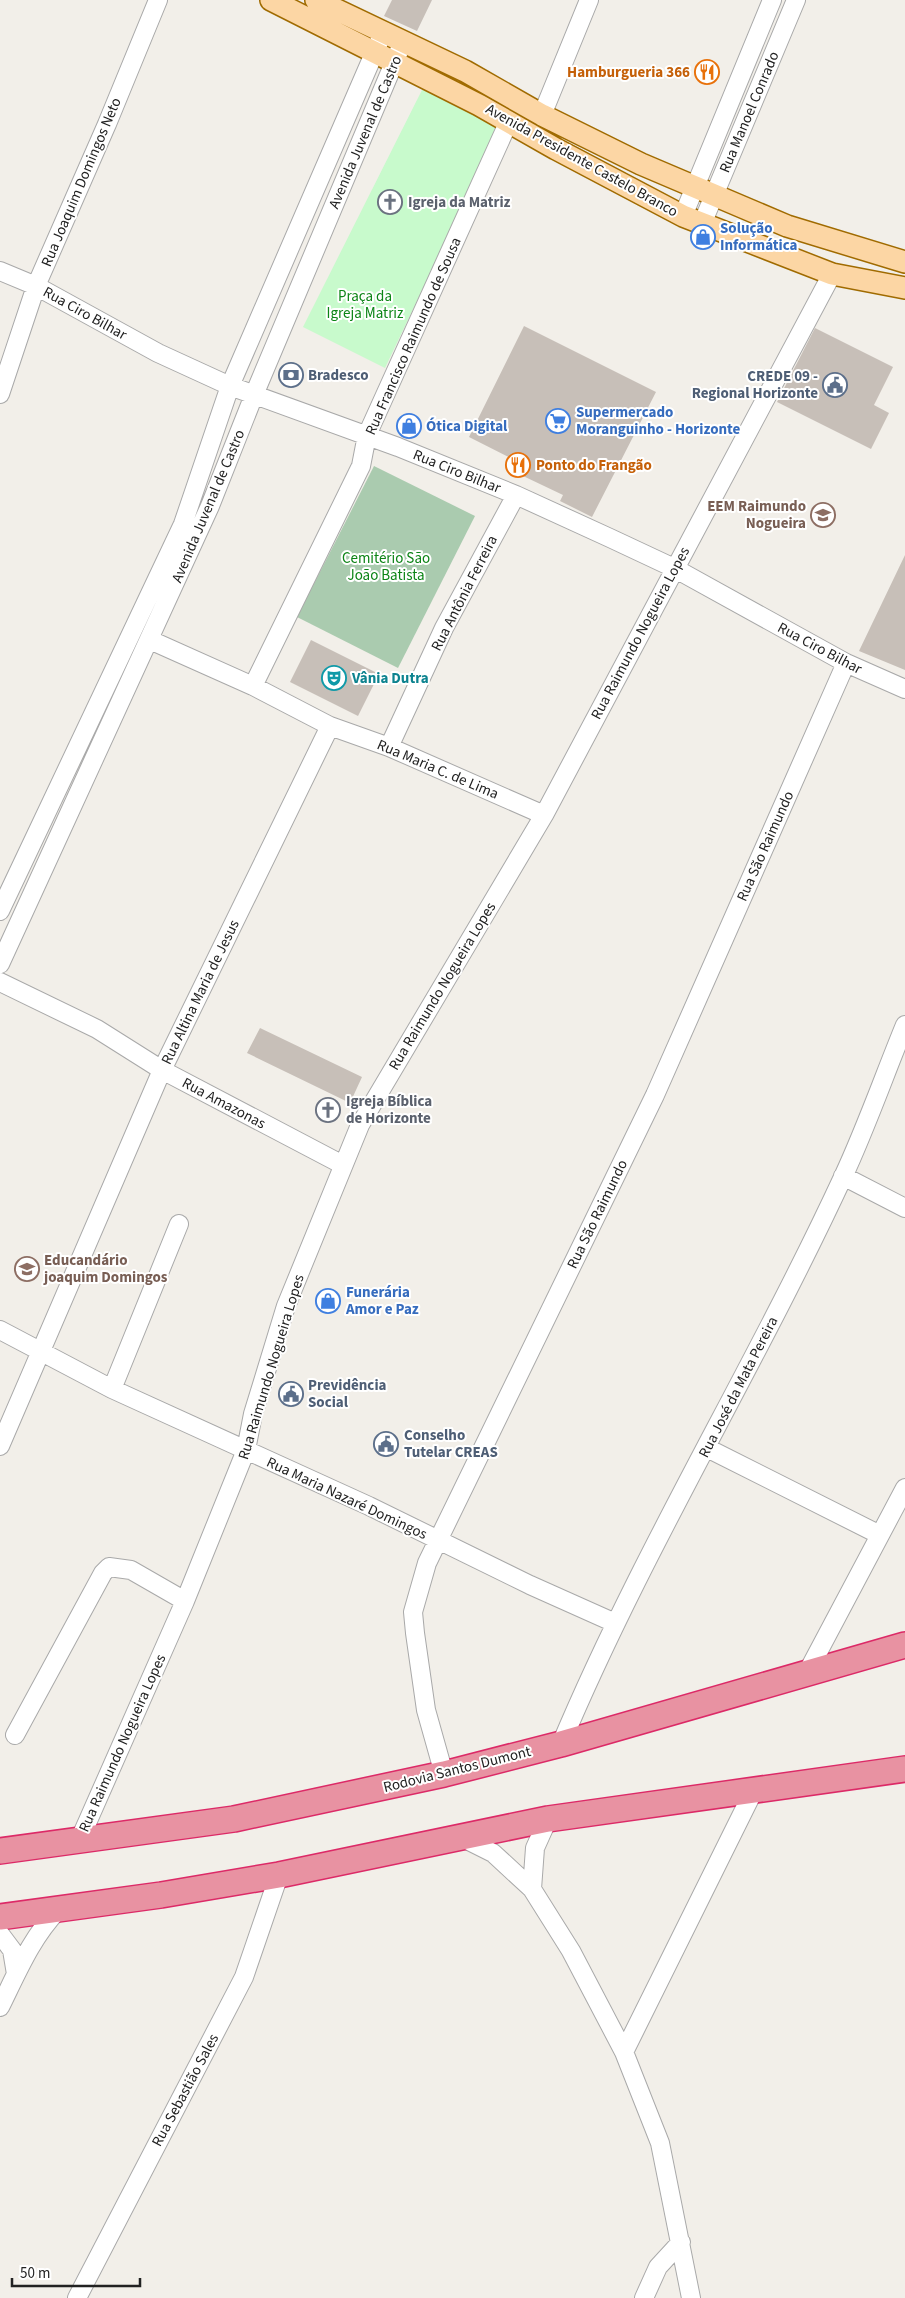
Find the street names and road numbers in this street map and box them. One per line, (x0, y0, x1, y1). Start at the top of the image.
street label: Rua Manoel Conrado (714, 48, 785, 176)
street label: Avenida Juvenal de Castro (324, 52, 407, 212)
street label: Rua Joaquim Domingos Neto (36, 94, 127, 270)
street label: Avenida Presidente Castelo Branco (482, 99, 682, 222)
street label: Rua Francisco Raimundo de Sousa (360, 234, 467, 438)
street label: Rua Ciro Bilhar (39, 282, 131, 346)
street label: Avenida Juvenal de Castro (167, 426, 250, 586)
street label: Rua Ciro Bilhar (410, 444, 505, 499)
street label: Rua Antônia Ferreira (426, 532, 503, 655)
street label: Rua Raimundo Nogueira Lopes (586, 543, 695, 723)
street label: Rua Ciro Bilhar (774, 617, 866, 680)
street label: Rua Maria C. de Lima (374, 734, 502, 805)
street label: Rua São Raimundo (732, 788, 799, 905)
street label: Rua Raimundo Nogueira Lopes (384, 898, 501, 1074)
street label: Rua Altina Maria de Jesus (156, 916, 245, 1068)
street label: Rua Amazonas (178, 1073, 269, 1134)
street label: Rua São Raimundo (562, 1156, 633, 1272)
street label: Rua Raimundo Nogueira Lopes (233, 1272, 310, 1462)
street label: Rua José da Mata Pereira (694, 1313, 783, 1461)
street label: Rua Maria Nazaré Domingos (263, 1452, 431, 1545)
street label: Rua Raimundo Nogueira Lopes (74, 1651, 171, 1835)
street label: Rodovia Santos Dumont (381, 1741, 533, 1798)
street label: Rua Sebastião Sales (147, 2030, 224, 2150)

